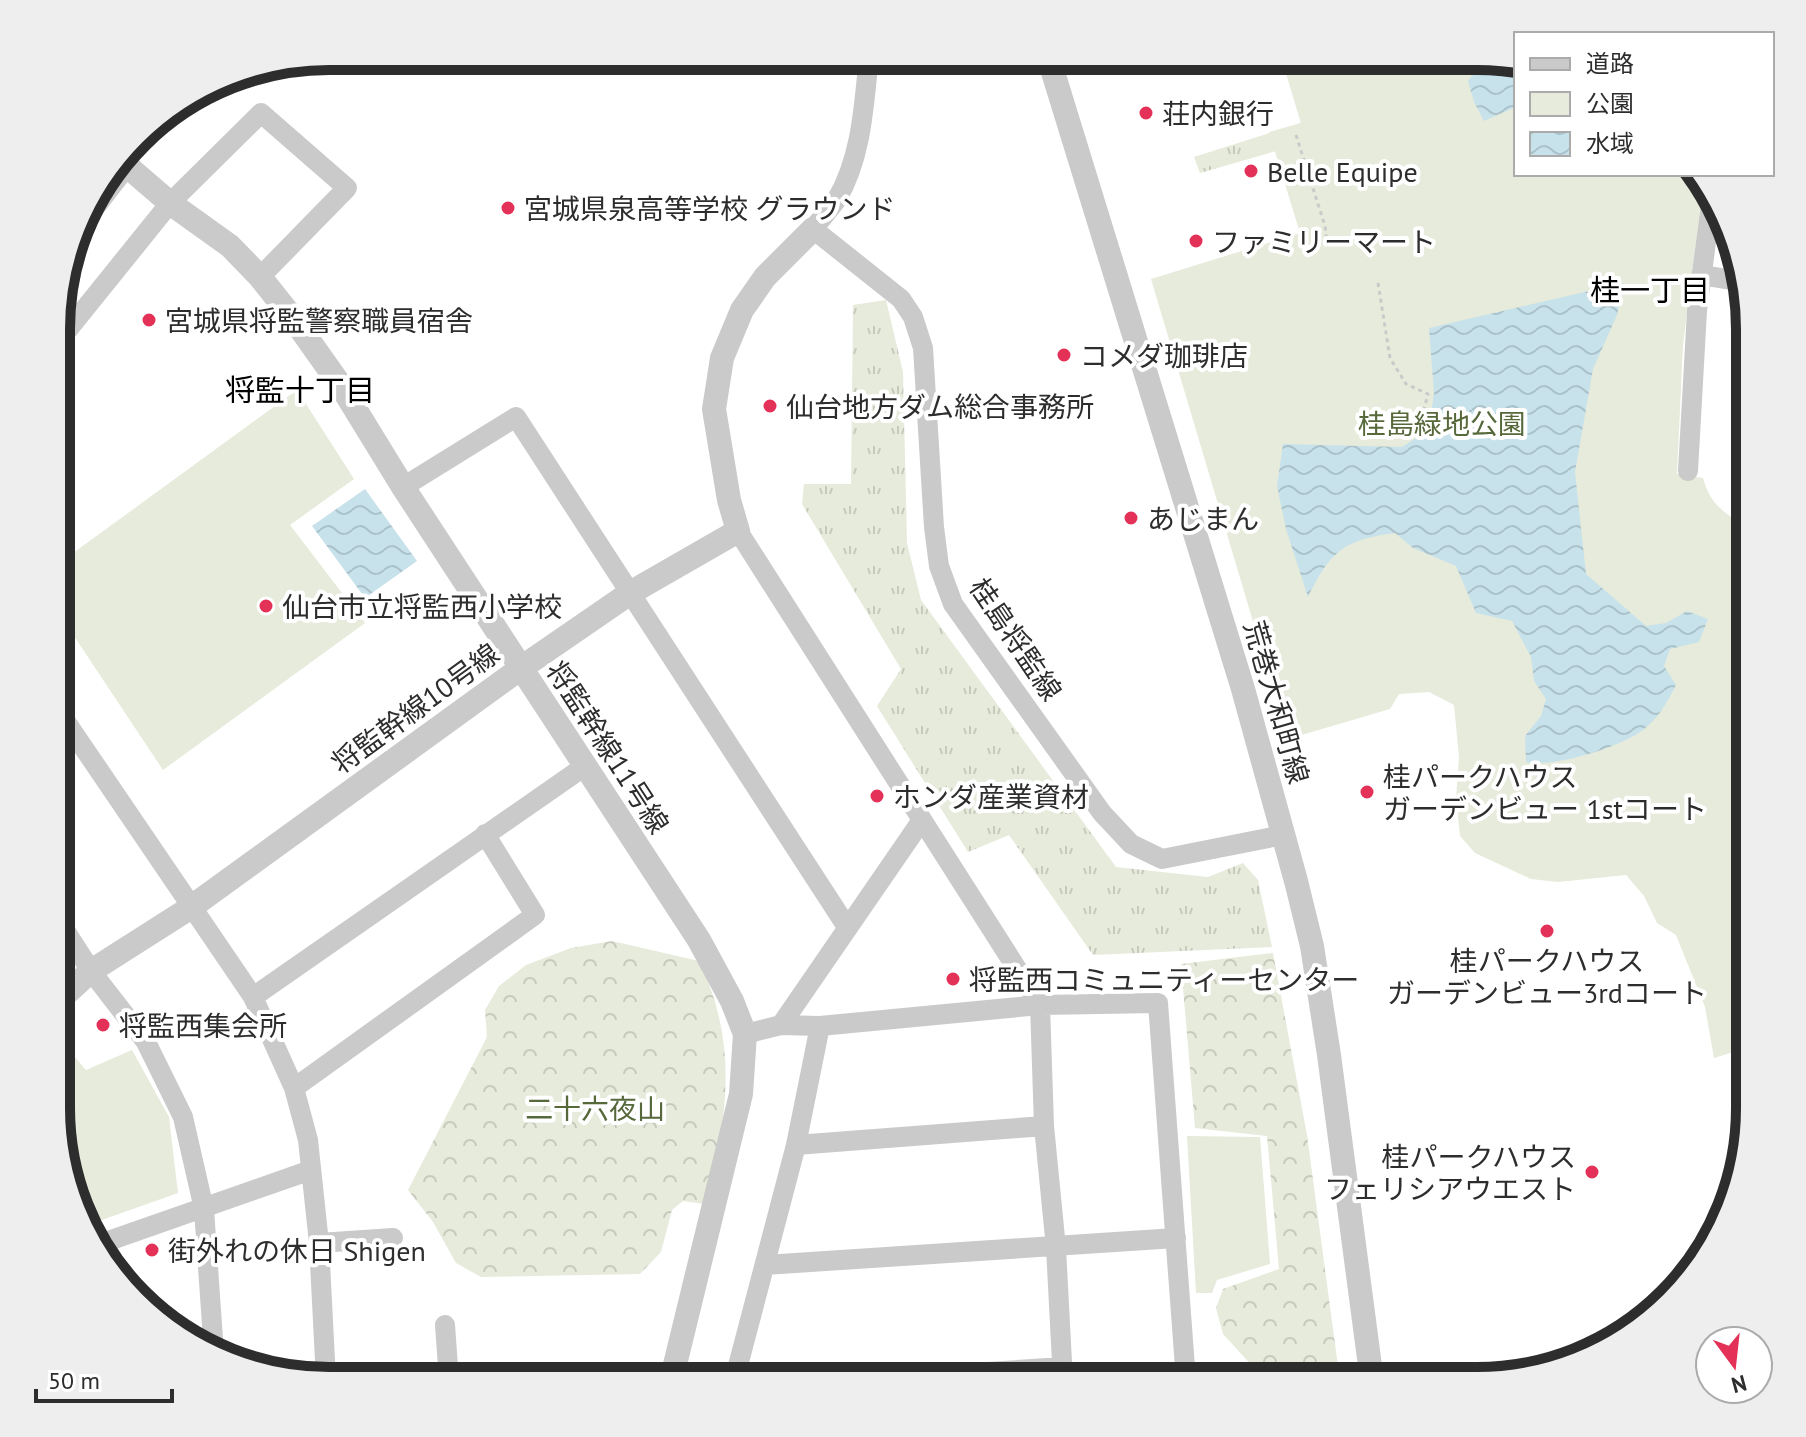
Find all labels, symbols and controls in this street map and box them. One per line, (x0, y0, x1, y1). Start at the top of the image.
legend (1514, 32, 1774, 176)
text: 道路 (1586, 48, 1634, 79)
text: 公園 (1586, 88, 1634, 119)
place label: 荘内銀行 (1162, 95, 1274, 132)
marker: 荘内銀行 (1137, 104, 1155, 122)
text: 水域 (1586, 128, 1634, 159)
place label: Belle Equipe (1267, 153, 1418, 190)
marker: Belle Equipe (1242, 162, 1260, 180)
place label: 宮城県泉高等学校 グラウンド (524, 190, 895, 227)
marker: 宮城県泉高等学校 グラウンド (499, 199, 517, 217)
place label: ファミリーマート (1212, 223, 1436, 260)
marker: ファミリーマート (1187, 232, 1205, 250)
district label: 桂一丁目 (1590, 270, 1710, 309)
place label: 宮城県将監警察職員宿舎 (165, 302, 473, 339)
marker: 宮城県将監警察職員宿舎 (140, 311, 158, 329)
place label: コメダ珈琲店 (1080, 337, 1248, 374)
marker: コメダ珈琲店 (1055, 346, 1073, 364)
district label: 将監十丁目 (225, 370, 375, 409)
place label: 仙台地方ダム総合事務所 (786, 388, 1094, 425)
marker: 仙台地方ダム総合事務所 (761, 397, 779, 415)
park label: 桂島緑地公園 (1358, 405, 1526, 442)
place label: あじまん (1147, 500, 1259, 537)
marker: あじまん (1122, 509, 1140, 527)
street label: 桂島将監線 (962, 571, 1070, 707)
place label: 仙台市立将監西小学校 (282, 588, 562, 625)
marker: 仙台市立将監西小学校 (257, 597, 275, 615)
street label: 荒巻大和町線 (1236, 616, 1318, 788)
street label: 将監幹線10号線 (324, 635, 506, 781)
street label: 将監幹線11号線 (538, 654, 678, 840)
place label: 桂パークハウス ガーデンビュー 1stコート (1383, 758, 1707, 827)
place label: ホンダ産業資材 (893, 778, 1089, 815)
marker: 桂パークハウス ガーデンビュー 1stコート (1358, 783, 1376, 801)
marker: ホンダ産業資材 (868, 787, 886, 805)
marker: 桂パークハウス ガーデンビュー3rdコート (1538, 922, 1556, 940)
place label: 桂パークハウス ガーデンビュー3rdコート (1387, 942, 1707, 1011)
place label: 将監西コミュニティーセンター (969, 961, 1359, 998)
marker: 将監西コミュニティーセンター (944, 970, 962, 988)
place label: 将監西集会所 (119, 1007, 287, 1044)
marker: 将監西集会所 (94, 1016, 112, 1034)
park label: 二十六夜山 (525, 1090, 665, 1127)
place label: 桂パークハウス フェリシアウエスト (1324, 1138, 1576, 1207)
marker: 桂パークハウス フェリシアウエスト (1583, 1163, 1601, 1181)
place label: 街外れの休日 Shigen (168, 1232, 426, 1269)
marker: 街外れの休日 Shigen (143, 1241, 161, 1259)
north arrow (1694, 1325, 1774, 1405)
scale bar (36, 1353, 172, 1403)
text: 50 m (48, 1365, 100, 1396)
text: N (1729, 1369, 1750, 1400)

